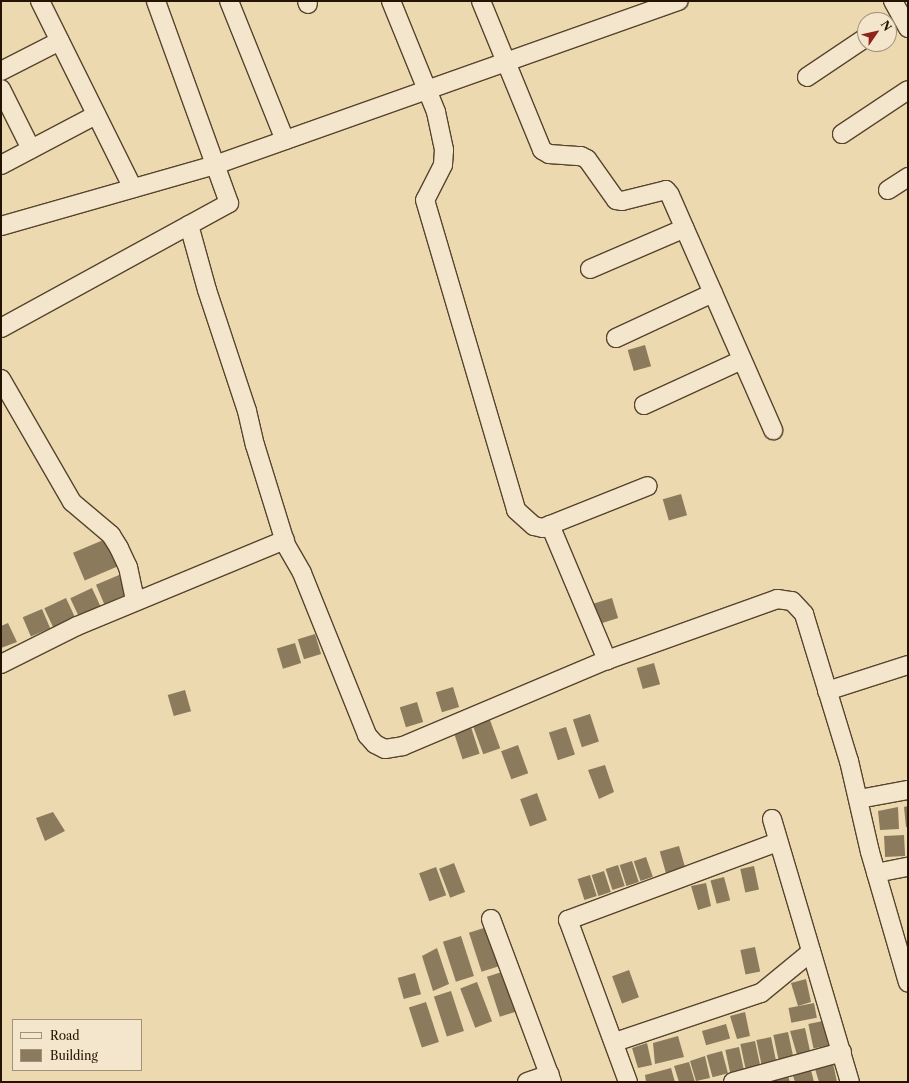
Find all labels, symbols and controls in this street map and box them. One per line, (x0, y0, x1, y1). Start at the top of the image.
north arrow (857, 12, 897, 52)
text: N (878, 18, 895, 34)
legend (12, 1019, 142, 1071)
text: Road (50, 1028, 80, 1043)
text: Building (50, 1048, 98, 1063)

